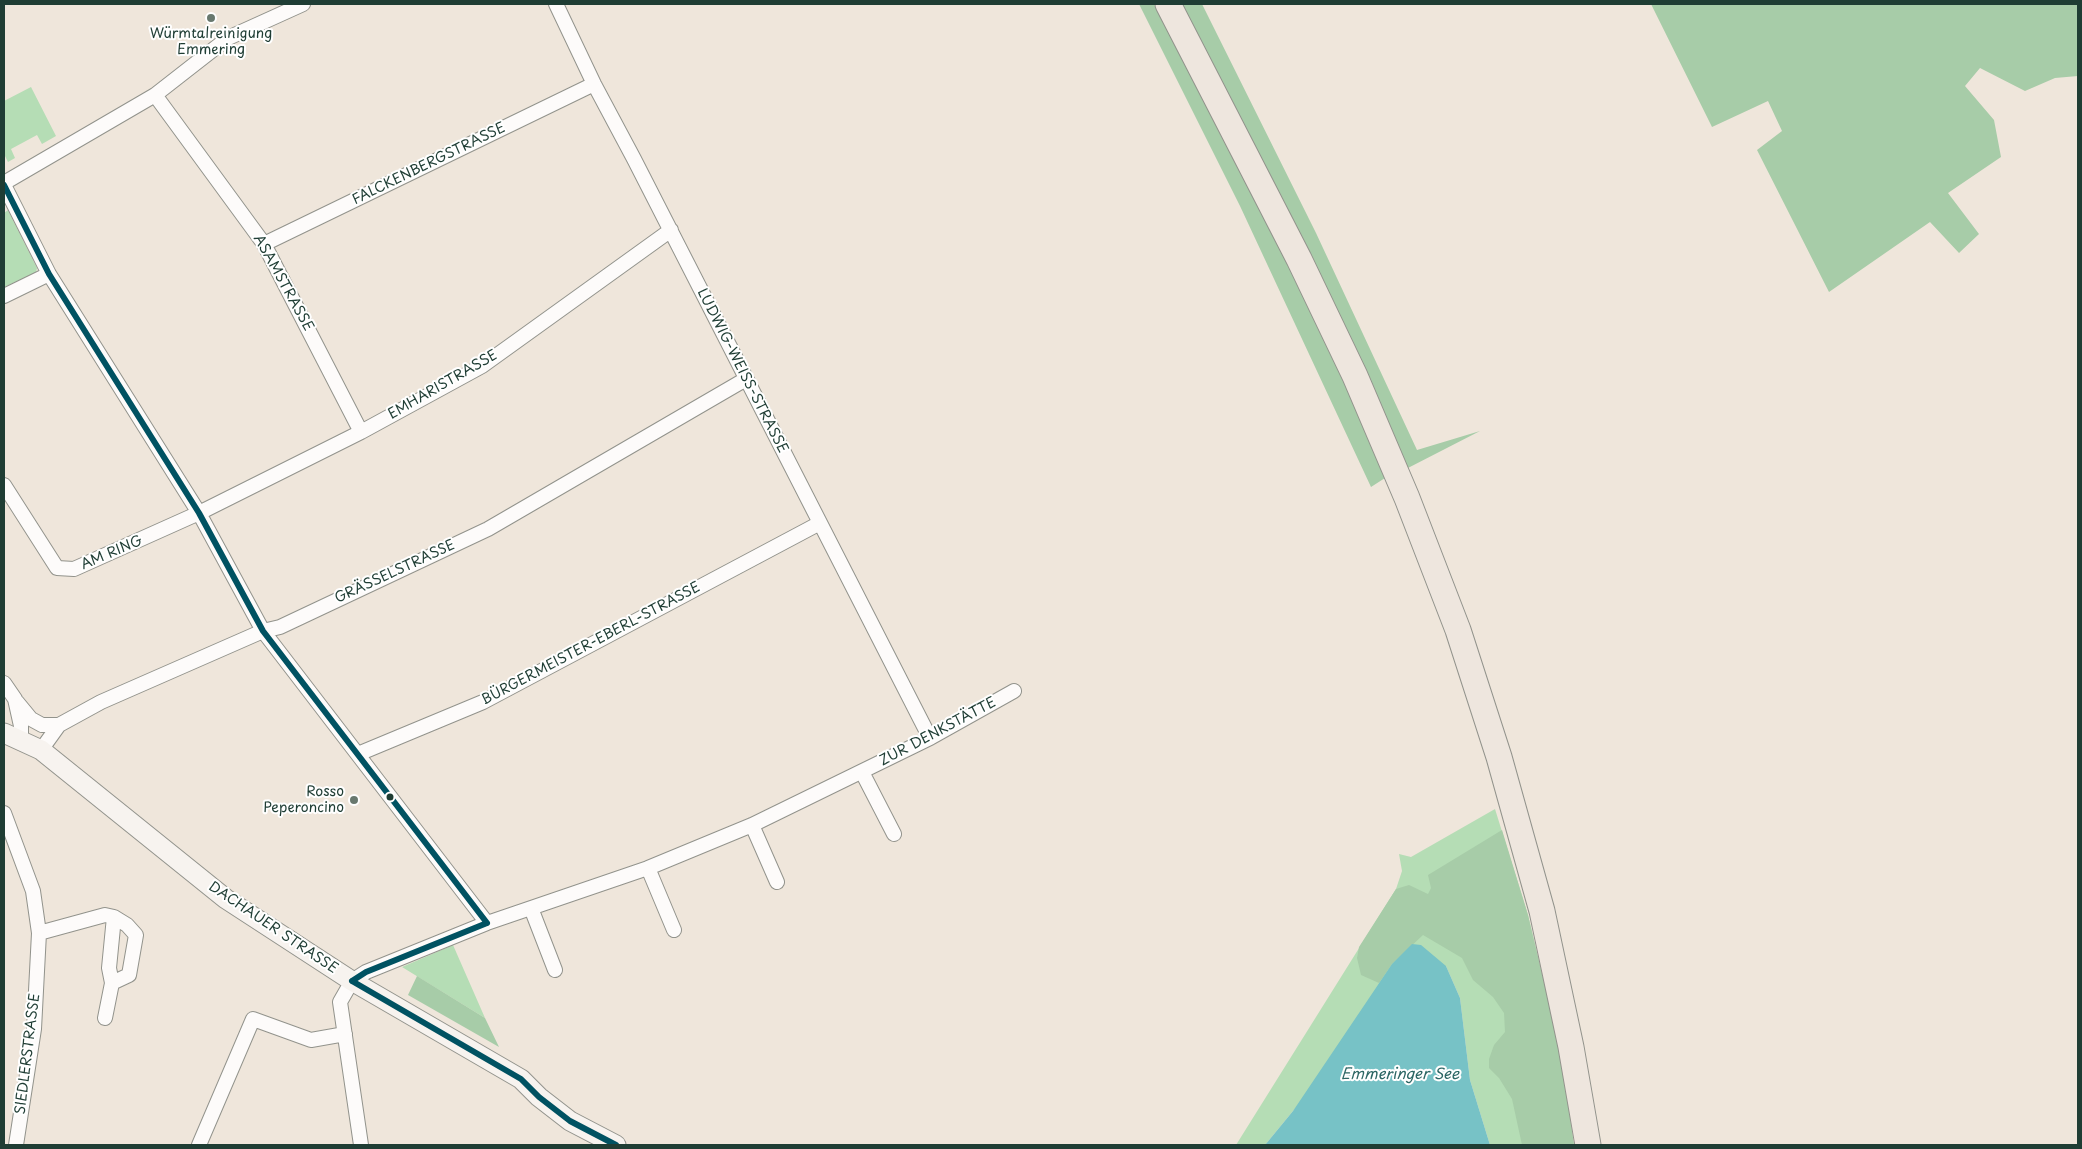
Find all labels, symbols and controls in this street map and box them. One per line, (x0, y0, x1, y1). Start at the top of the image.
marker: Würmtalreinigung Emmering (205, 12, 217, 24)
place label: Würmtalreinigung Emmering (150, 26, 272, 58)
street label: FALCKENBERGSTRASSE (350, 120, 508, 208)
street label: ASAMSTRASSE (249, 232, 317, 334)
street label: LUDWIG-WEISS-STRASSE (693, 286, 791, 456)
street label: EMHARISTRASSE (385, 347, 501, 423)
street label: AM RING (78, 532, 146, 574)
street label: GRÄSSELSTRASSE (332, 537, 458, 607)
street label: BÜRGERMEISTER-EBERL-STRASSE (479, 579, 703, 709)
street label: ZUR DENKSTÄTTE (877, 694, 999, 770)
place label: Rosso Peperoncino (263, 784, 344, 816)
unlabelled marker (385, 792, 395, 802)
marker: Rosso Peperoncino (348, 794, 360, 806)
street label: DACHAUER STRASSE (205, 879, 341, 977)
street label: SIEDLERSTRASSE (12, 993, 44, 1115)
water label: Emmeringer See (1341, 1066, 1459, 1084)

